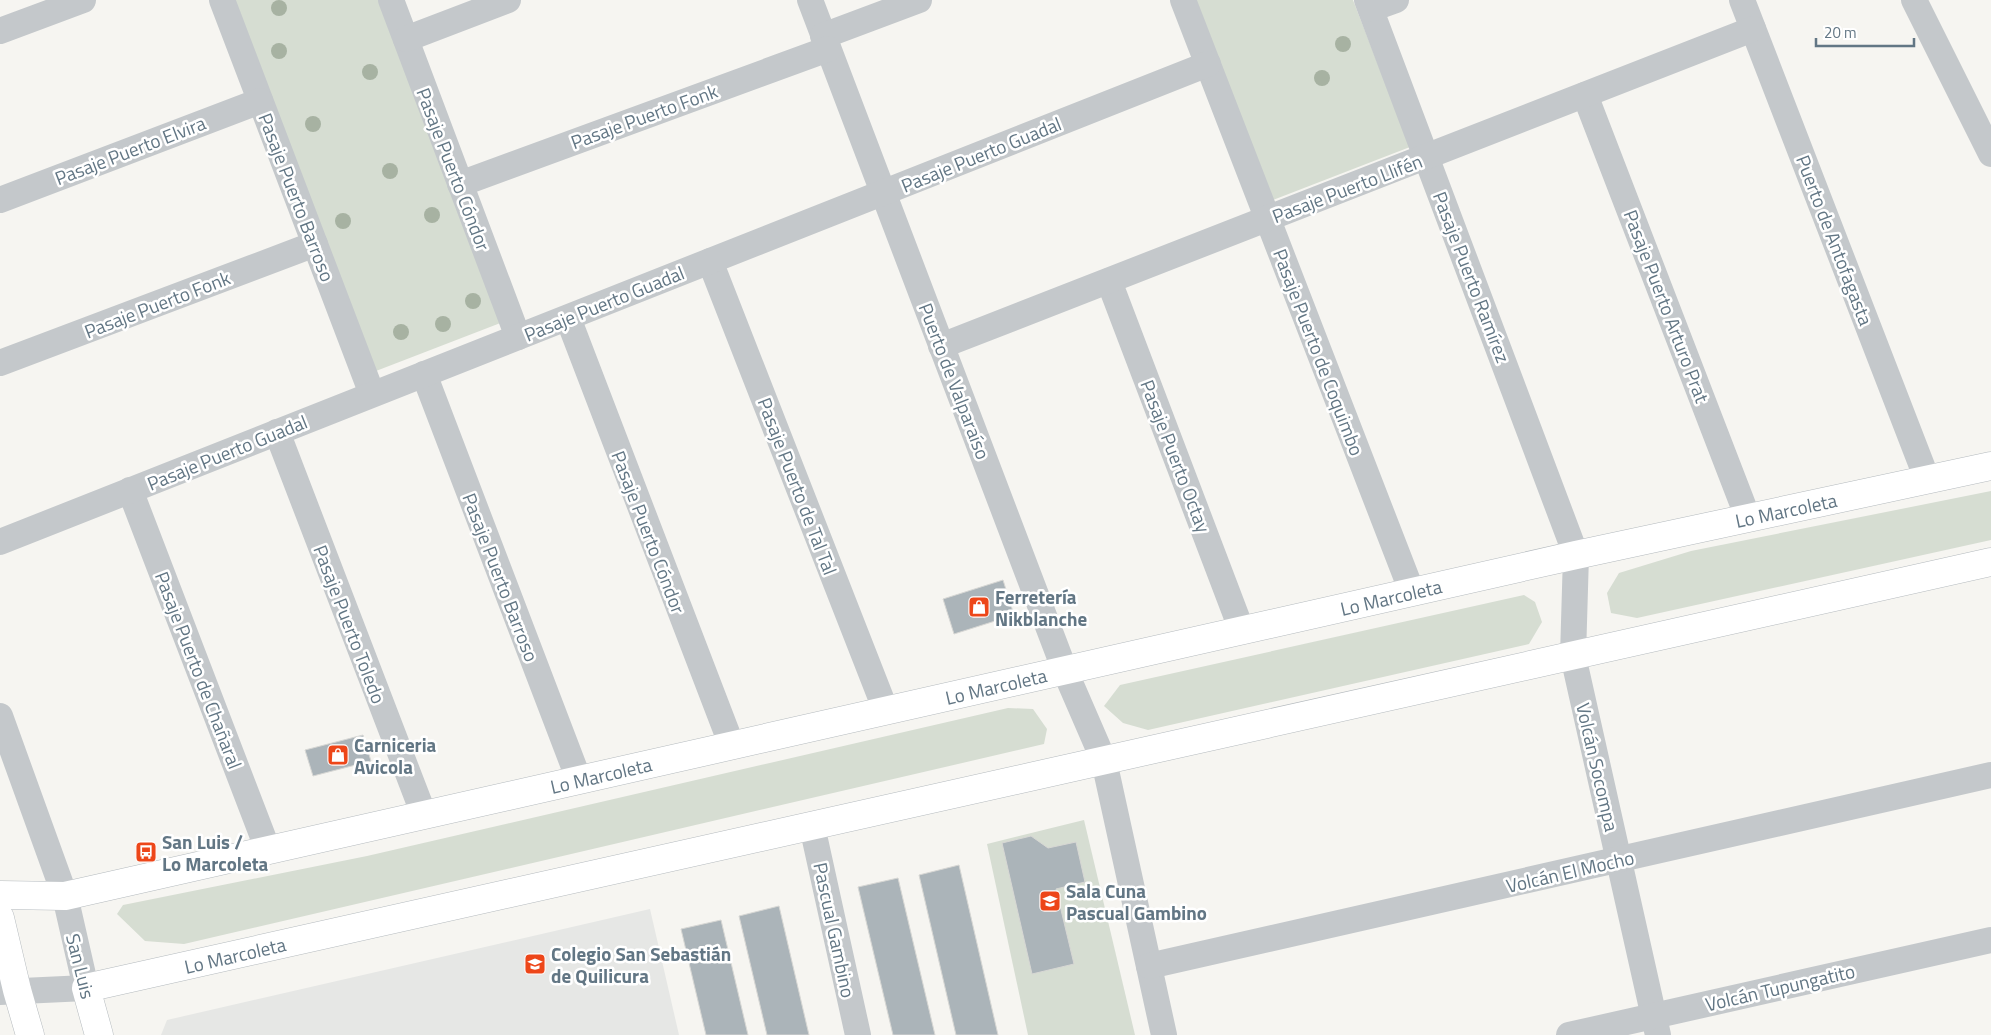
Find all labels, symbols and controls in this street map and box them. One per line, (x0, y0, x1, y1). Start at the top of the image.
scale bar (1816, 15, 1914, 47)
text: 20 m (1824, 21, 1857, 44)
street label: Pasaje Puerto Fonk (567, 76, 721, 156)
street label: Pasaje Puerto Cóndor (410, 83, 499, 255)
street label: Pasaje Puerto Elvira (50, 108, 210, 192)
street label: Pasaje Puerto Barroso (251, 108, 343, 286)
street label: Pasaje Puerto Guadal (896, 109, 1066, 199)
street label: Pasaje Puerto Llifén (1268, 146, 1426, 230)
street label: Puerto de Antofagasta (1789, 151, 1881, 330)
street label: Pasaje Puerto Ramírez (1426, 187, 1518, 367)
street label: Pasaje Puerto Arturo Prat (1617, 205, 1717, 407)
street label: Pasaje Puerto de Coquimbo (1266, 244, 1372, 460)
street label: Pasaje Puerto Guadal (519, 258, 689, 348)
street label: Pasaje Puerto Fonk (80, 263, 234, 345)
street label: Puerto de Valparaíso (912, 299, 998, 463)
street label: Pasaje Puerto Octay (1134, 375, 1218, 537)
street label: Pasaje Puerto de Tal Tal (751, 393, 845, 579)
street label: Pasaje Puerto Guadal (142, 407, 312, 497)
street label: Pasaje Puerto Cóndor (605, 446, 694, 618)
street label: Lo Marcoleta (1732, 485, 1840, 535)
street label: Pasaje Puerto Barroso (455, 488, 547, 666)
street label: Pasaje Puerto Toledo (306, 540, 394, 708)
street label: Pasaje Puerto de Chañaral (148, 567, 250, 773)
street label: Lo Marcoleta (1337, 571, 1445, 623)
place label: Ferretería Nikblanche (995, 582, 1088, 633)
shop icon: Ferretería Nikblanche (967, 595, 991, 619)
street label: Lo Marcoleta (942, 660, 1050, 712)
street label: Volcán Socompa (1569, 700, 1627, 835)
place label: Carniceria Avicola (354, 730, 437, 781)
shop icon: Carniceria Avicola (326, 743, 350, 767)
street label: Lo Marcoleta (547, 749, 655, 801)
place label: San Luis / Lo Marcoleta (162, 827, 269, 878)
bus stop icon: San Luis / Lo Marcoleta (134, 840, 158, 864)
street label: Volcán El Mocho (1503, 842, 1637, 900)
street label: Pascual Gambino (807, 860, 863, 1000)
place label: Sala Cuna Pascual Gambino (1066, 876, 1207, 927)
school or university icon: Sala Cuna Pascual Gambino (1038, 889, 1062, 913)
street label: Lo Marcoleta (181, 929, 289, 981)
street label: San Luis (59, 930, 103, 1002)
place label: Colegio San Sebastián de Quilicura (551, 939, 731, 990)
school or university icon: Colegio San Sebastián de Quilicura (523, 952, 547, 976)
street label: Volcán Tupungatito (1702, 956, 1858, 1018)

